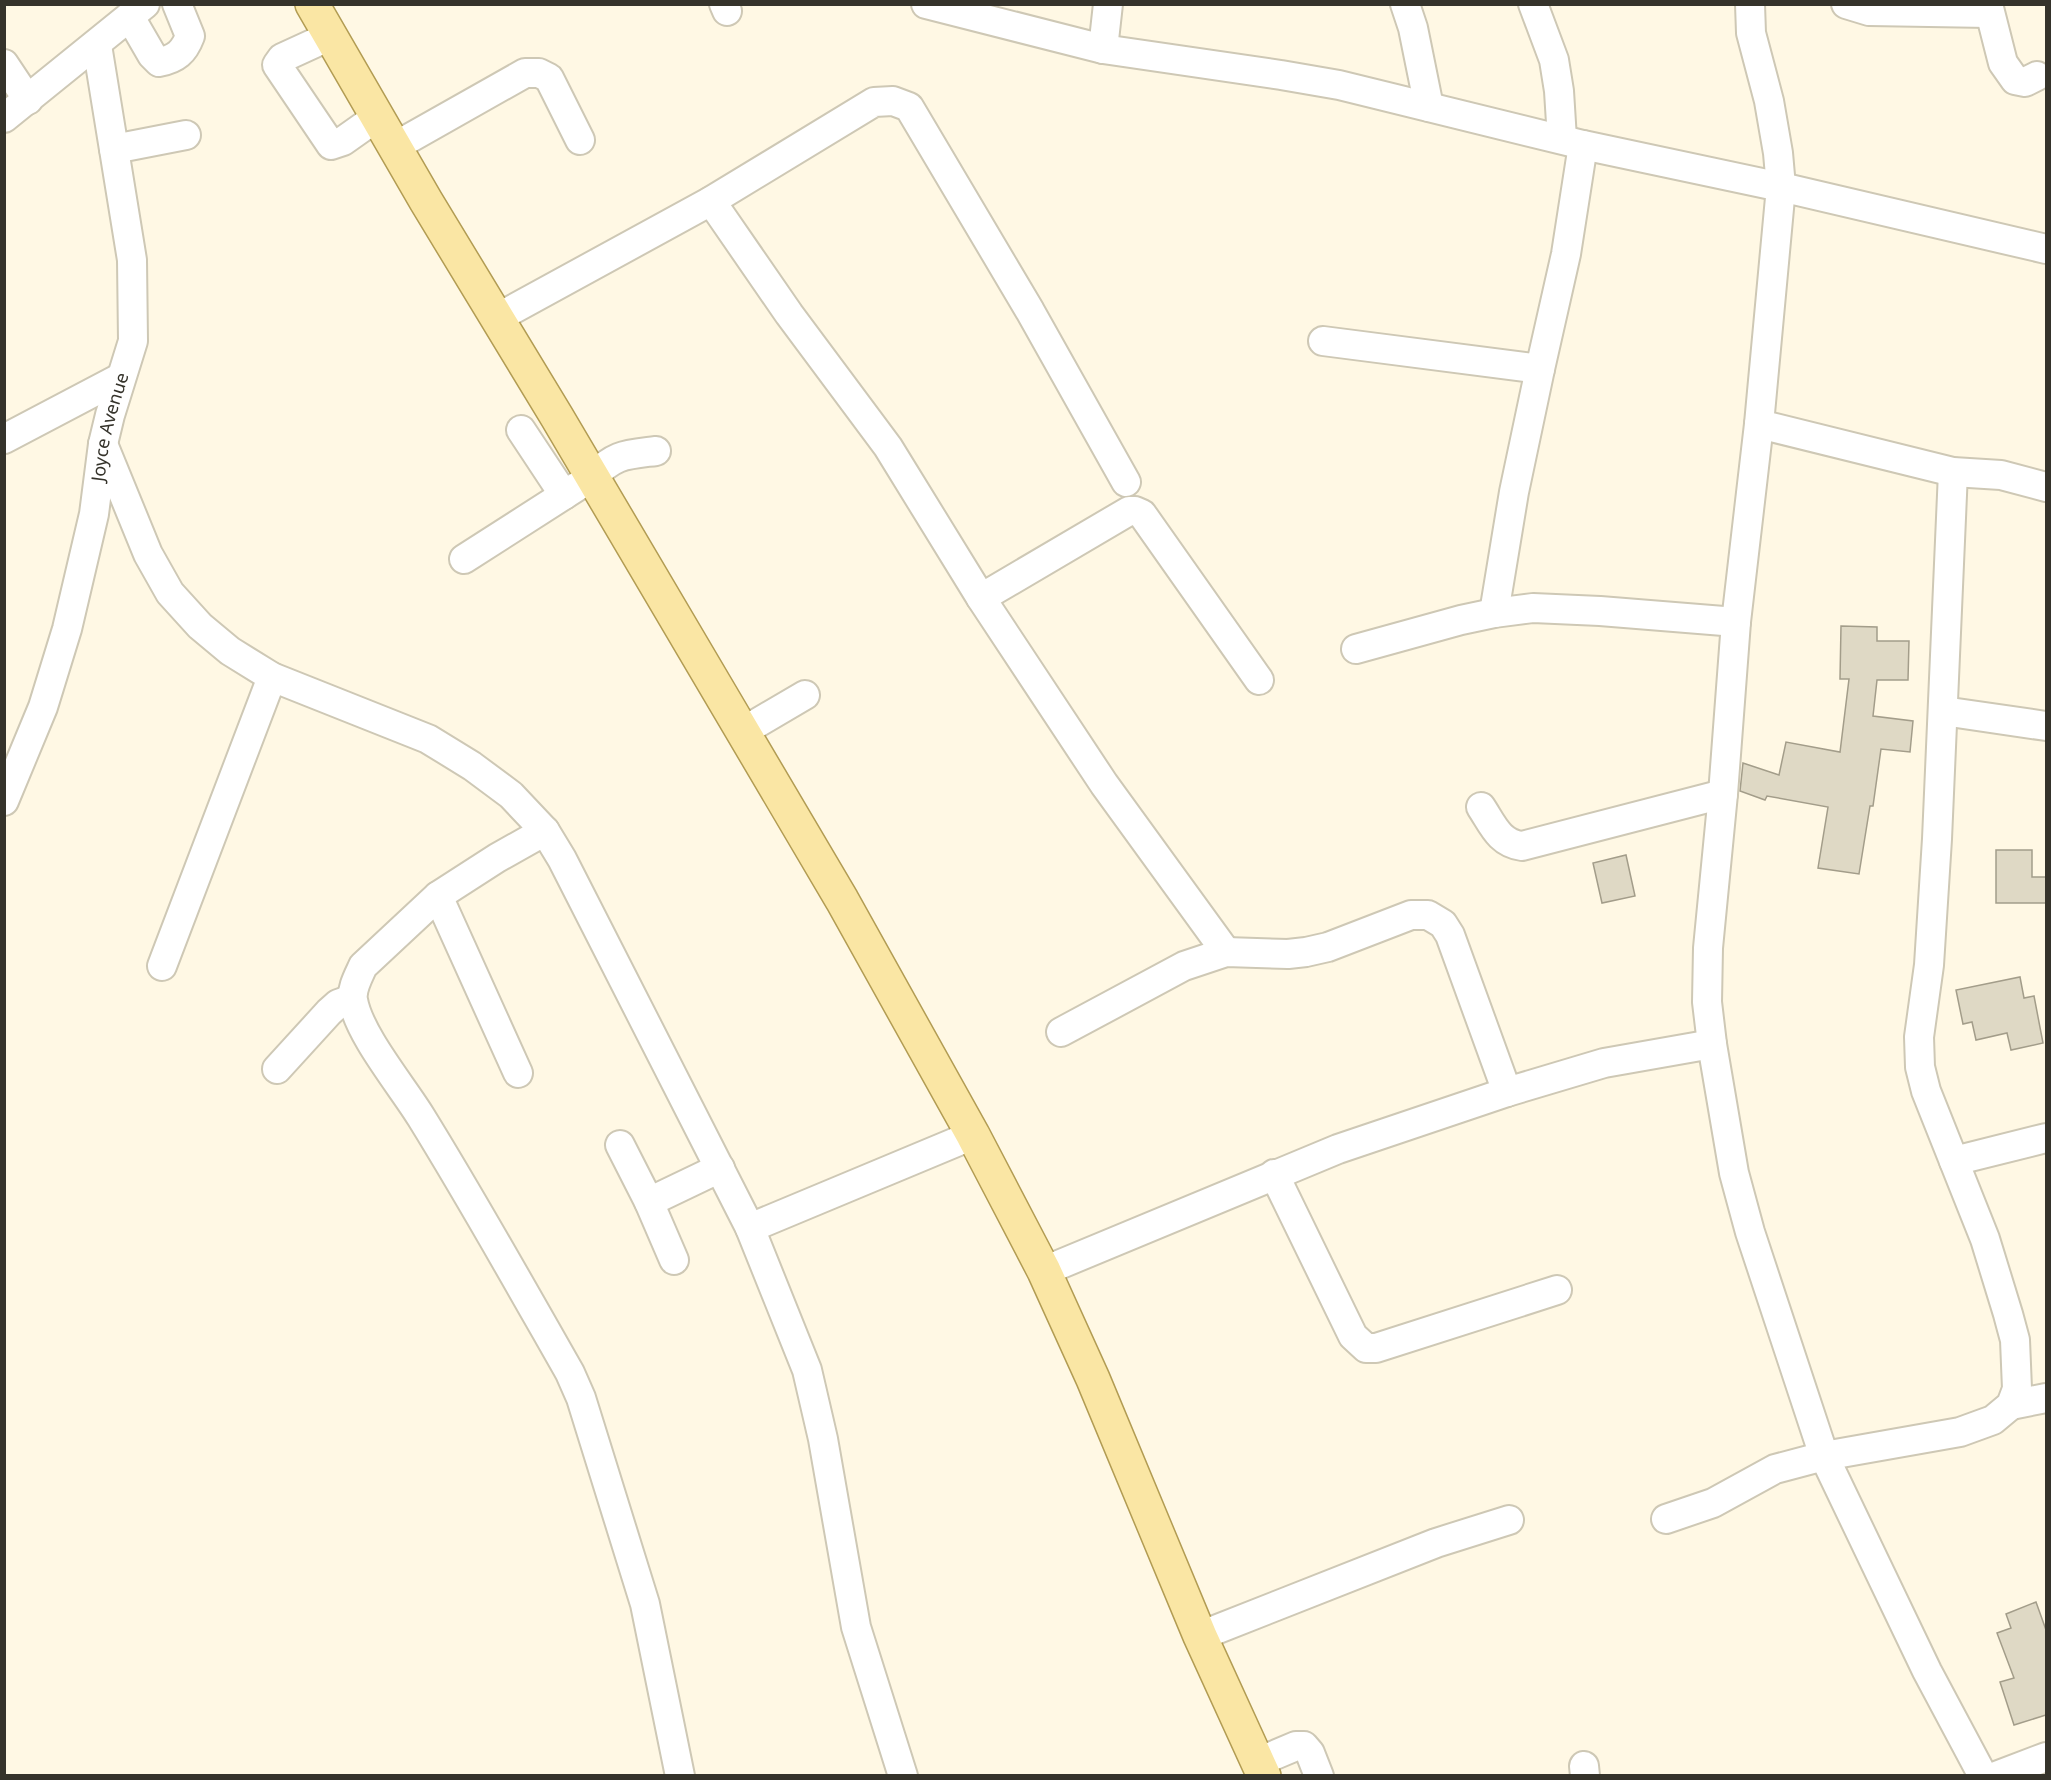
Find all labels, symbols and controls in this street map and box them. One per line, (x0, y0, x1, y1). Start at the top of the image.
street label: Joyce Avenue (85, 369, 133, 485)

